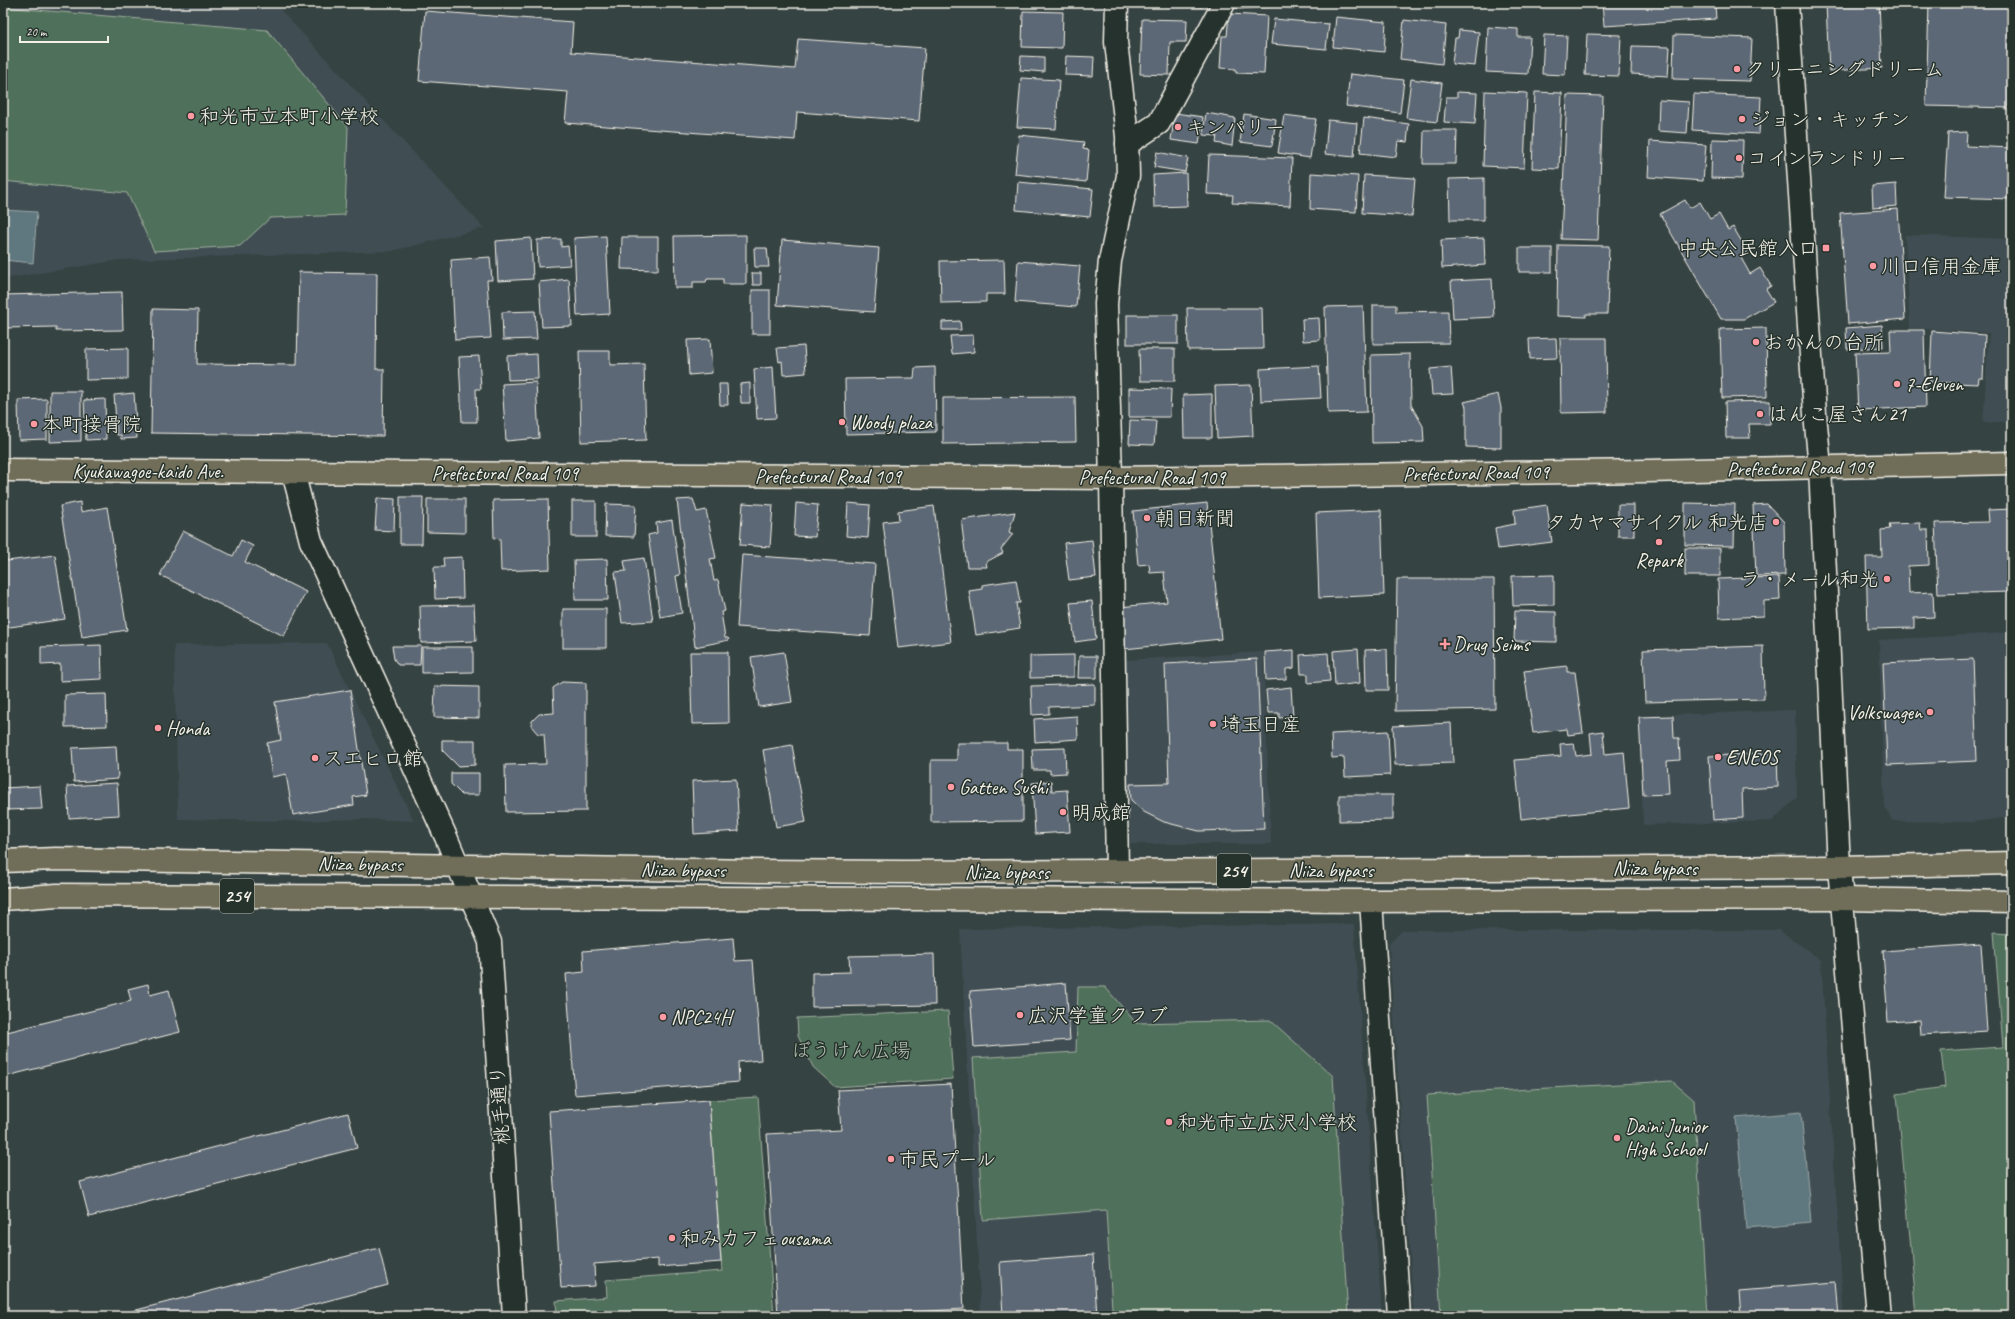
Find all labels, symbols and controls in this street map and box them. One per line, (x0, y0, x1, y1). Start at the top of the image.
scale bar (20, 18, 108, 44)
text: 20 m (26, 24, 48, 40)
place label: クリーニングドリーム (1745, 57, 1944, 82)
marker: クリーニングドリーム (1732, 64, 1742, 74)
place label: 和光市立本町小学校 (199, 104, 379, 129)
place label: ジョン・キッチン (1750, 107, 1910, 132)
marker: 和光市立本町小学校 (186, 111, 196, 121)
marker: ジョン・キッチン (1737, 114, 1747, 124)
place label: キンパリー (1186, 115, 1285, 140)
marker: キンパリー (1173, 122, 1183, 132)
place label: コインランドリー (1747, 146, 1907, 171)
marker: コインランドリー (1734, 153, 1744, 163)
place label: 中央公民館入口 (1678, 236, 1818, 261)
marker: 中央公民館入口 (1821, 243, 1831, 253)
place label: 川口信用金庫 (1881, 254, 2001, 279)
marker: 川口信用金庫 (1868, 261, 1878, 271)
place label: おかんの台所 (1764, 330, 1884, 355)
marker: おかんの台所 (1751, 337, 1761, 347)
place label: 7-Eleven (1905, 372, 1964, 397)
marker: 7-Eleven (1892, 379, 1902, 389)
place label: はんこ屋さん21 (1768, 402, 1907, 427)
marker: はんこ屋さん21 (1755, 409, 1765, 419)
place label: Woody plaza (850, 410, 933, 435)
place label: 本町接骨院 (42, 412, 142, 437)
marker: Woody plaza (837, 417, 847, 427)
marker: 本町接骨院 (29, 419, 39, 429)
street label: Prefectural Road 109 (1727, 454, 1875, 482)
street label: Kyukawagoe-kaido Ave. (72, 459, 224, 484)
street label: Prefectural Road 109 (1403, 459, 1551, 487)
street label: Prefectural Road 109 (432, 461, 580, 486)
street label: Prefectural Road 109 (755, 464, 903, 489)
street label: Prefectural Road 109 (1079, 465, 1227, 490)
place label: 朝日新聞 (1155, 506, 1235, 531)
place label: タカヤマサイクル 和光店 (1546, 510, 1768, 535)
marker: 朝日新聞 (1142, 513, 1152, 523)
marker: タカヤマサイクル 和光店 (1771, 517, 1781, 527)
marker: Repark (1654, 537, 1664, 547)
place label: Repark (1635, 548, 1684, 573)
place label: ラ・メール和光 (1740, 567, 1879, 592)
marker: ラ・メール和光 (1882, 574, 1892, 584)
place label: Drug Seims (1453, 632, 1531, 657)
marker: Drug Seims (1440, 639, 1450, 649)
place label: Volkswagen (1847, 700, 1923, 725)
marker: Volkswagen (1925, 707, 1935, 717)
place label: 埼玉日産 (1221, 712, 1301, 737)
place label: Honda (166, 716, 211, 741)
marker: 埼玉日産 (1208, 719, 1218, 729)
marker: Honda (153, 723, 163, 733)
place label: ENEOS (1726, 745, 1781, 770)
place label: スエヒロ館 (323, 746, 423, 771)
marker: ENEOS (1713, 752, 1723, 762)
marker: スエヒロ館 (310, 753, 320, 763)
place label: Gatten Sushi (959, 775, 1050, 800)
marker: Gatten Sushi (946, 782, 956, 792)
place label: 明成館 (1071, 800, 1131, 825)
marker: 明成館 (1058, 807, 1068, 817)
street label: Niiza bypass (317, 851, 405, 877)
road number: 254 (1217, 854, 1251, 888)
street label: Niiza bypass (1613, 856, 1700, 881)
street label: Niiza bypass (640, 857, 728, 883)
street label: Niiza bypass (1289, 858, 1376, 883)
street label: Niiza bypass (965, 860, 1052, 885)
road number: 254 (220, 879, 254, 913)
place label: 広沢学童クラブ (1028, 1003, 1168, 1028)
place label: NPC24H (671, 1005, 735, 1030)
marker: 広沢学童クラブ (1015, 1010, 1025, 1020)
marker: NPC24H (658, 1012, 668, 1022)
park label: ぼうけん広場 (791, 1038, 911, 1063)
street label: 桃手通り (485, 1064, 515, 1146)
place label: 和光市立広沢小学校 (1177, 1110, 1357, 1135)
place label: Daini Junior High School (1625, 1114, 1709, 1162)
marker: 和光市立広沢小学校 (1164, 1117, 1174, 1127)
marker: Daini Junior High School (1612, 1133, 1622, 1143)
place label: 市民プール (899, 1147, 997, 1172)
marker: 市民プール (886, 1154, 896, 1164)
place label: 和みカフェousama (680, 1226, 832, 1251)
marker: 和みカフェousama (667, 1233, 677, 1243)

